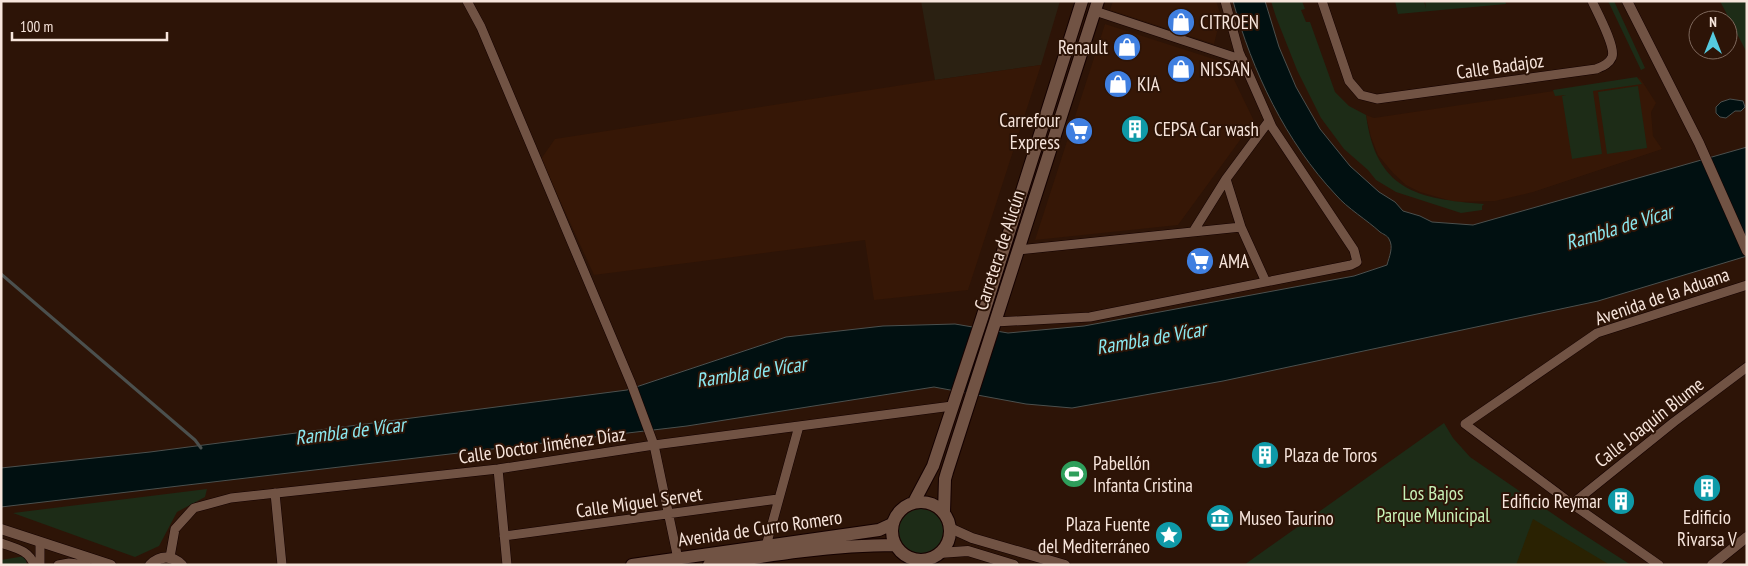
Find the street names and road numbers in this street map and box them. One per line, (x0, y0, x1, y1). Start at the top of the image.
street label: Calle Badajoz (1455, 48, 1545, 84)
street label: Carretera de Alicún (968, 187, 1030, 313)
street label: Avenida de la Aduana (1592, 262, 1732, 330)
street label: Calle Joaquín Blume (1590, 372, 1708, 472)
street label: Calle Doctor Jiménez Díaz (457, 421, 627, 469)
street label: Calle Miguel Servet (574, 481, 705, 523)
street label: Avenida de Curro Romero (676, 505, 844, 551)

